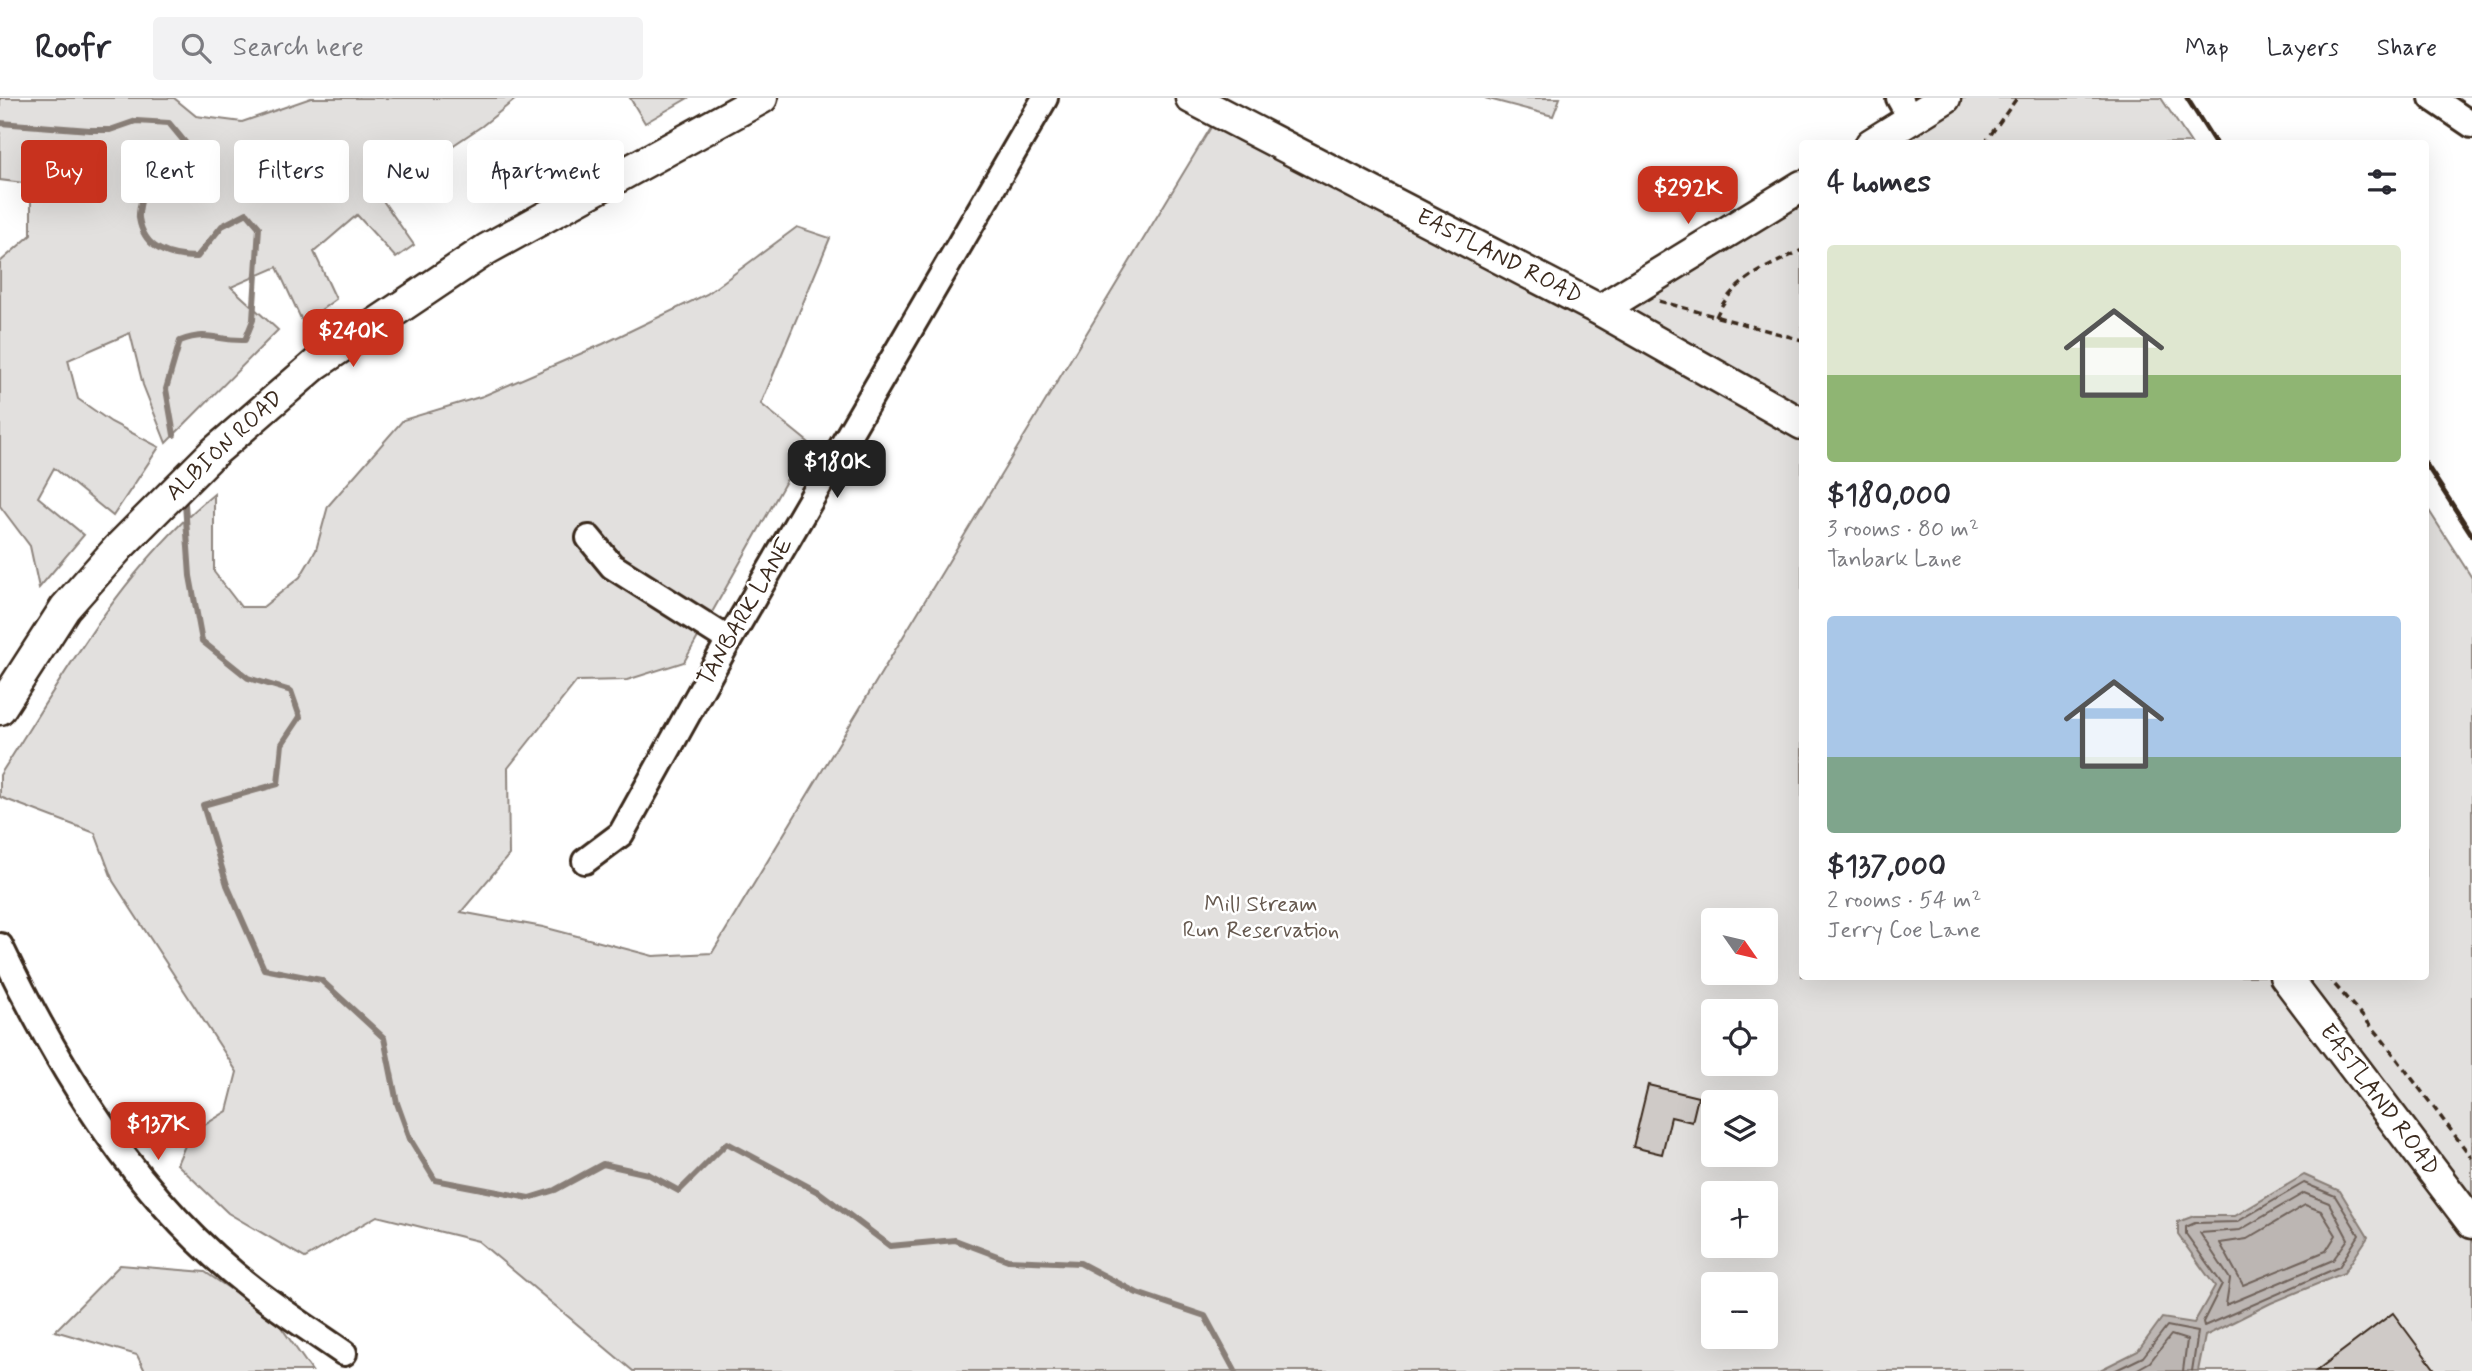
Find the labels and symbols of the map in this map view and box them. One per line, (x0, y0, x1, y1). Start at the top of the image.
pin: $292K (1639, 166, 1737, 226)
street label: EASTLAND ROAD (1411, 202, 1587, 312)
pin: $240K (304, 310, 402, 369)
street label: ALBION ROAD (160, 384, 290, 508)
pin: $180K (788, 440, 886, 500)
street label: TANBARK LANE (691, 532, 801, 692)
park label: Mill Stream Run Reservation (1183, 890, 1339, 946)
north arrow (1701, 908, 1778, 985)
street label: EASTLAND ROAD (2312, 1018, 2446, 1182)
pin: $137K (109, 1102, 207, 1162)

